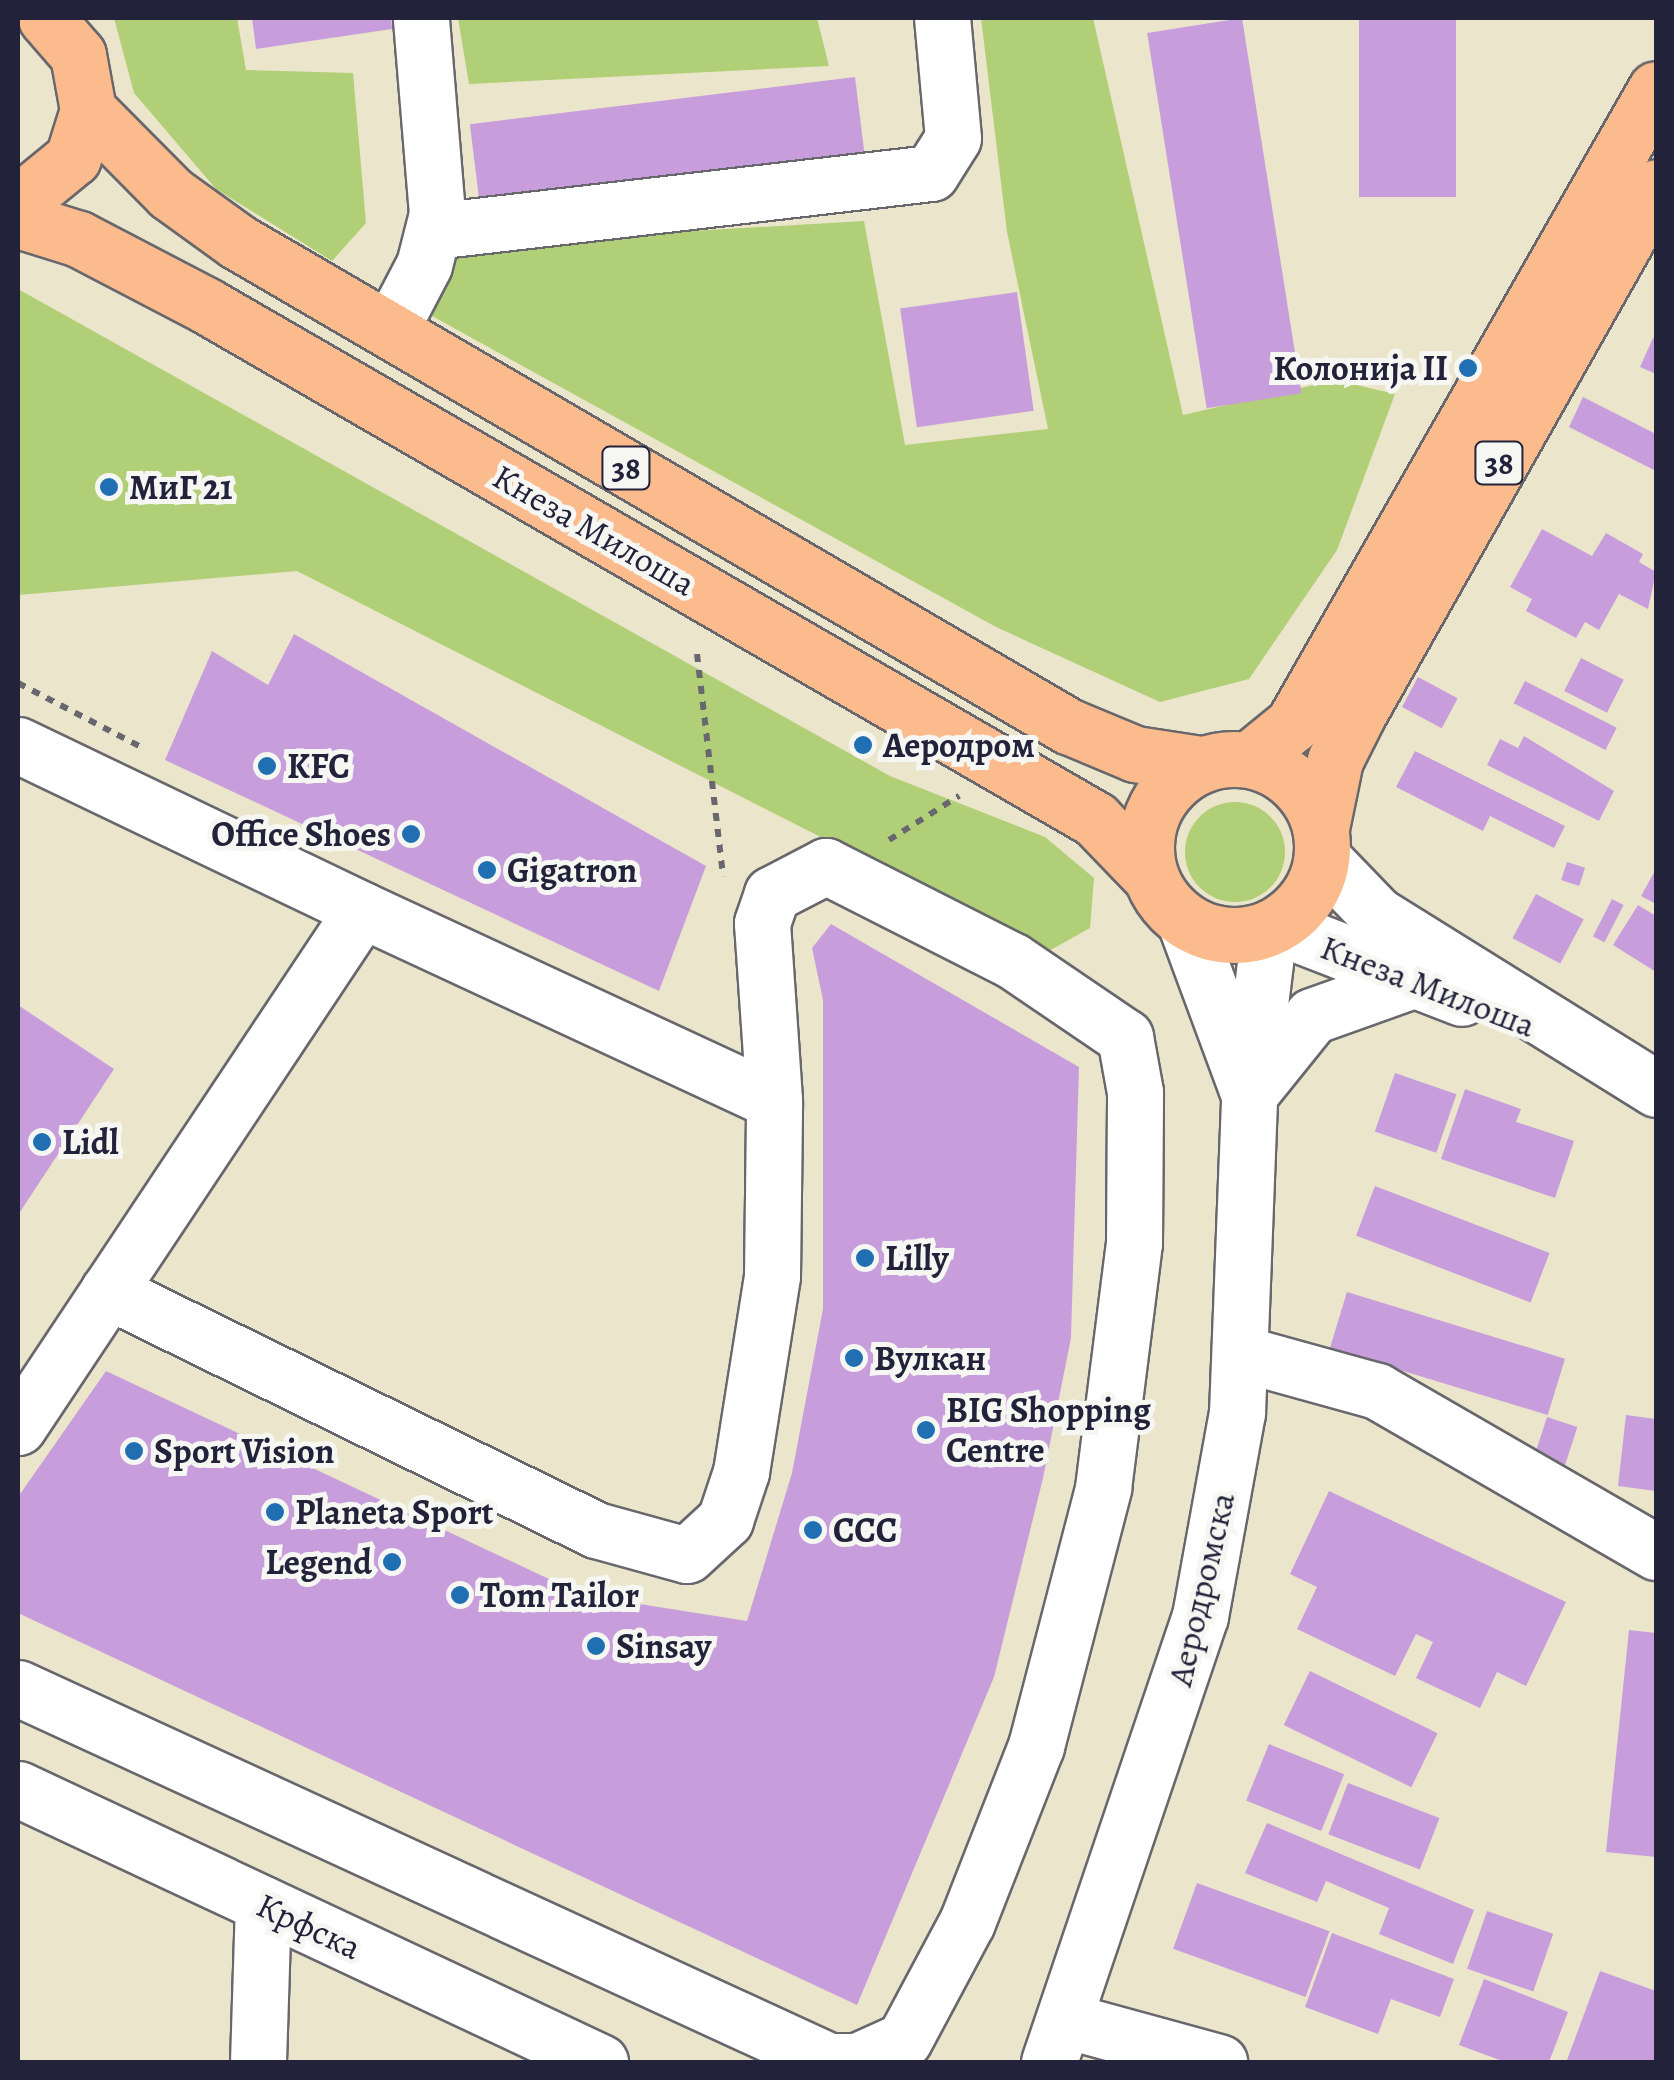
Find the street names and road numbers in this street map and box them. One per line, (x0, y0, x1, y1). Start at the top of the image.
road number: 38 (1474, 436, 1524, 490)
road number: 38 (601, 441, 651, 495)
street label: Кнеза Милоша (485, 455, 703, 605)
street label: Кнеза Милоша (1315, 926, 1541, 1046)
street label: Аеродромска (1158, 1488, 1244, 1690)
street label: Крфска (250, 1884, 368, 1968)

